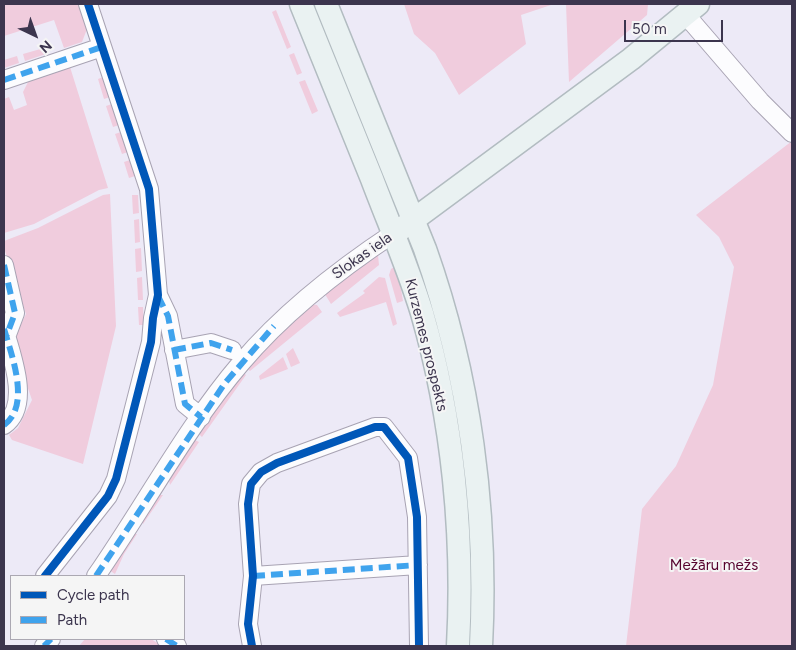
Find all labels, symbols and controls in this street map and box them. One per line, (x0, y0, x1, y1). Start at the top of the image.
north arrow (10, 10, 60, 60)
scale bar (626, 10, 725, 42)
text: 50 m (632, 20, 667, 38)
text: N (36, 37, 55, 56)
street label: Slokas iela (328, 229, 396, 283)
street label: Kurzemes prospekts (401, 277, 451, 413)
park label: Mežāru mežs (670, 557, 758, 575)
legend (10, 575, 185, 640)
text: Cycle path (57, 586, 129, 604)
text: Path (57, 611, 87, 629)

